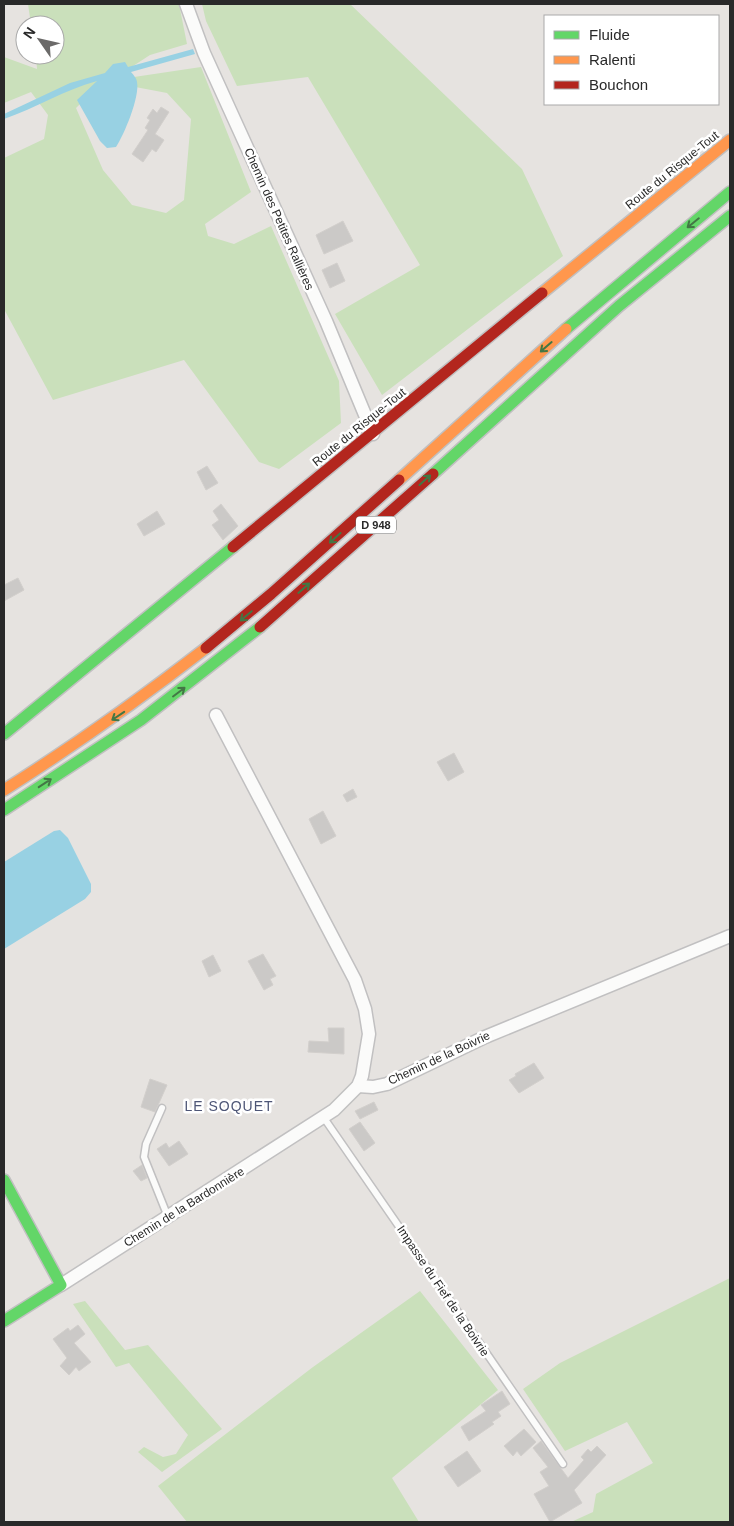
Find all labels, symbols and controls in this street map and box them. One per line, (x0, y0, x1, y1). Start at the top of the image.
north arrow (15, 15, 65, 65)
legend (544, 15, 719, 105)
text: N (20, 24, 39, 41)
text: Fluide (589, 26, 630, 43)
text: Ralenti (589, 51, 636, 68)
text: Bouchon (589, 76, 648, 93)
street label: Route du Risque-Tout (622, 128, 722, 212)
street label: Chemin des Petites Rallières (241, 146, 317, 292)
one-way arrow (686, 218, 699, 229)
one-way arrow (539, 341, 552, 352)
street label: Route du Risque-Tout (309, 385, 409, 469)
one-way arrow (419, 474, 432, 486)
road number: D 948 (356, 516, 396, 534)
one-way arrow (329, 533, 342, 544)
one-way arrow (298, 583, 311, 594)
one-way arrow (240, 610, 253, 621)
one-way arrow (172, 686, 185, 697)
one-way arrow (111, 711, 125, 721)
one-way arrow (37, 778, 51, 788)
street label: Chemin de la Boivrie (386, 1028, 492, 1088)
district label: LE SOQUET (184, 1098, 274, 1114)
street label: Chemin de la Bardonnière (121, 1164, 247, 1250)
street label: Impasse du Fief de la Boivrie (394, 1223, 492, 1359)

